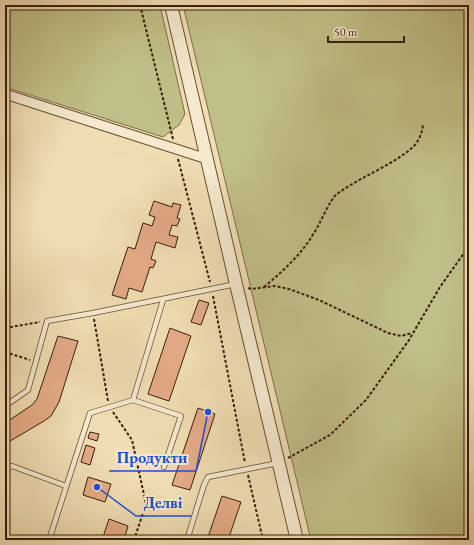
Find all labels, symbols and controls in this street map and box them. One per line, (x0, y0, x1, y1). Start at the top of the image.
scale bar (328, 18, 404, 44)
text: 50 m (334, 24, 358, 40)
callout: Продукти (109, 443, 196, 471)
text: Продукти (117, 447, 188, 468)
callout: Делві (136, 488, 191, 516)
text: Делві (143, 492, 183, 513)

